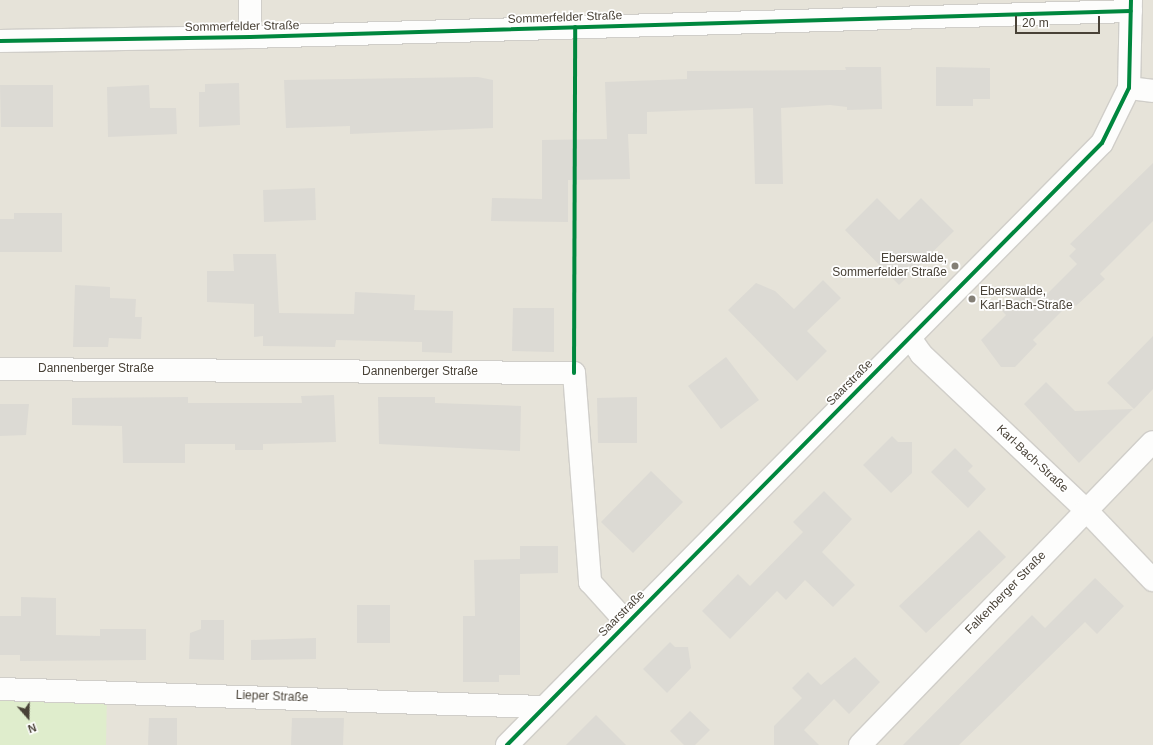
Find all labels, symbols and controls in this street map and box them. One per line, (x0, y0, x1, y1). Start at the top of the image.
scale bar (1017, 8, 1102, 34)
street label: Sommerfelder Straße (507, 9, 623, 27)
text: 20 m (1022, 16, 1049, 30)
street label: Sommerfelder Straße (185, 19, 299, 35)
place label: Eberswalde, Sommerfelder Straße (832, 252, 947, 280)
marker: Eberswalde, Sommerfelder Straße (950, 261, 960, 271)
place label: Eberswalde, Karl-Bach-Straße (980, 285, 1073, 313)
marker: Eberswalde, Karl-Bach-Straße (967, 294, 977, 304)
street label: Saarstraße (824, 357, 876, 409)
street label: Dannenberger Straße (38, 362, 154, 376)
street label: Dannenberger Straße (362, 365, 478, 379)
street label: Karl-Bach-Straße (993, 422, 1071, 496)
street label: Falkenberger Straße (963, 548, 1049, 638)
street label: Saarstraße (596, 588, 648, 640)
street label: Lieper Straße (235, 689, 309, 705)
north arrow (8, 697, 48, 737)
text: N (26, 721, 38, 735)

